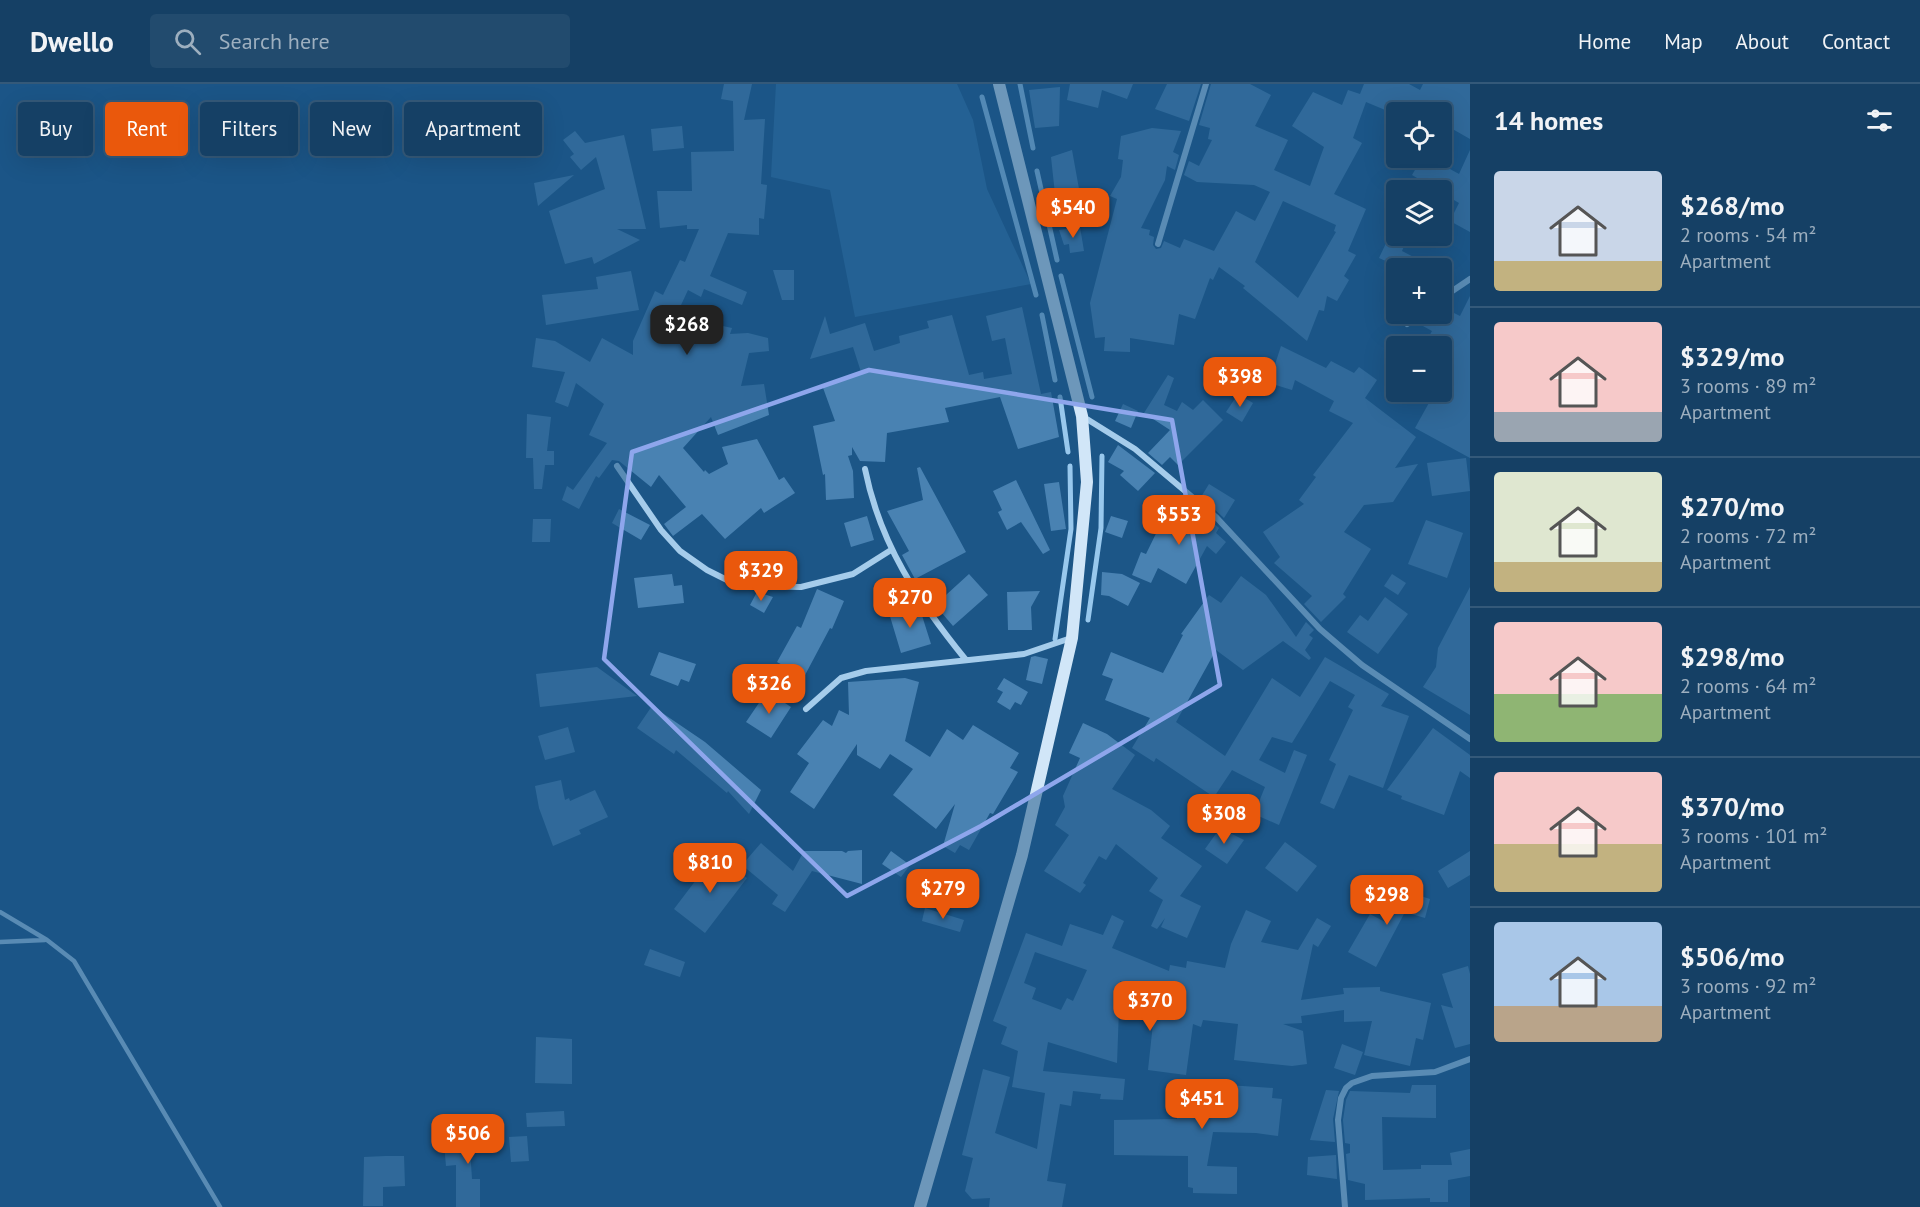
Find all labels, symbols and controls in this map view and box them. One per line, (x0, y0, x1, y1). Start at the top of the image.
search box (150, 14, 570, 68)
text: Dwello (30, 23, 114, 60)
icon: search (171, 25, 204, 58)
text: Search here (219, 27, 330, 55)
text: Home (1578, 28, 1631, 55)
text: Map (1664, 28, 1703, 55)
text: About (1736, 28, 1789, 55)
text: Contact (1822, 28, 1890, 55)
chip: Buy (18, 102, 93, 156)
chip: Rent (105, 102, 188, 156)
chip: Filters (200, 102, 298, 156)
chip: New (310, 102, 392, 156)
chip: Apartment (404, 102, 542, 156)
map controls (1386, 102, 1452, 402)
button: locate (1386, 102, 1452, 168)
text: 14 homes (1494, 104, 1603, 137)
icon: filters (1863, 104, 1896, 137)
button: layers (1386, 180, 1452, 246)
pin: $540 (1037, 188, 1109, 239)
text: $268/mo (1680, 189, 1784, 222)
text: $540 (1050, 194, 1096, 220)
icon: home (1542, 195, 1614, 267)
text: 2 rooms · 54 m² (1680, 222, 1816, 248)
text: Apartment (1680, 248, 1771, 274)
button: + (1386, 258, 1452, 324)
pin: $268 (651, 305, 723, 356)
text: $268 (664, 311, 710, 337)
button: − (1386, 336, 1452, 402)
text: $329/mo (1680, 340, 1784, 373)
icon: home (1542, 346, 1614, 418)
pin: $398 (1204, 357, 1276, 408)
text: $398 (1217, 363, 1263, 389)
text: 3 rooms · 89 m² (1680, 373, 1816, 399)
text: Apartment (1680, 399, 1771, 425)
text: $270/mo (1680, 490, 1784, 523)
pin: $553 (1143, 495, 1215, 546)
icon: home (1542, 496, 1614, 568)
text: $553 (1156, 501, 1202, 527)
text: 2 rooms · 72 m² (1680, 523, 1816, 549)
text: Apartment (1680, 549, 1771, 575)
pin: $329 (725, 551, 797, 602)
text: $329 (738, 557, 784, 583)
pin: $270 (874, 578, 946, 629)
text: $270 (887, 584, 933, 610)
text: $298/mo (1680, 640, 1784, 673)
icon: home (1542, 646, 1614, 718)
pin: $326 (733, 664, 805, 715)
text: $326 (746, 670, 792, 696)
text: 2 rooms · 64 m² (1680, 673, 1816, 699)
text: Apartment (1680, 699, 1771, 725)
text: $370/mo (1680, 790, 1784, 823)
pin: $308 (1188, 794, 1260, 845)
icon: home (1542, 796, 1614, 868)
text: $308 (1201, 800, 1247, 826)
text: 3 rooms · 101 m² (1680, 823, 1827, 849)
pin: $810 (674, 843, 746, 894)
text: $810 (687, 849, 733, 875)
text: Apartment (1680, 849, 1771, 875)
pin: $279 (907, 869, 979, 920)
text: $279 (920, 875, 966, 901)
pin: $298 (1351, 875, 1423, 926)
text: $298 (1364, 881, 1410, 907)
text: $506/mo (1680, 940, 1784, 973)
icon: home (1542, 946, 1614, 1018)
text: 3 rooms · 92 m² (1680, 973, 1816, 999)
pin: $370 (1114, 981, 1186, 1032)
text: $370 (1127, 987, 1173, 1013)
text: Apartment (1680, 999, 1771, 1025)
pin: $451 (1166, 1079, 1238, 1130)
text: $451 (1179, 1085, 1225, 1111)
pin: $506 (432, 1114, 504, 1165)
text: $506 (445, 1120, 491, 1146)

